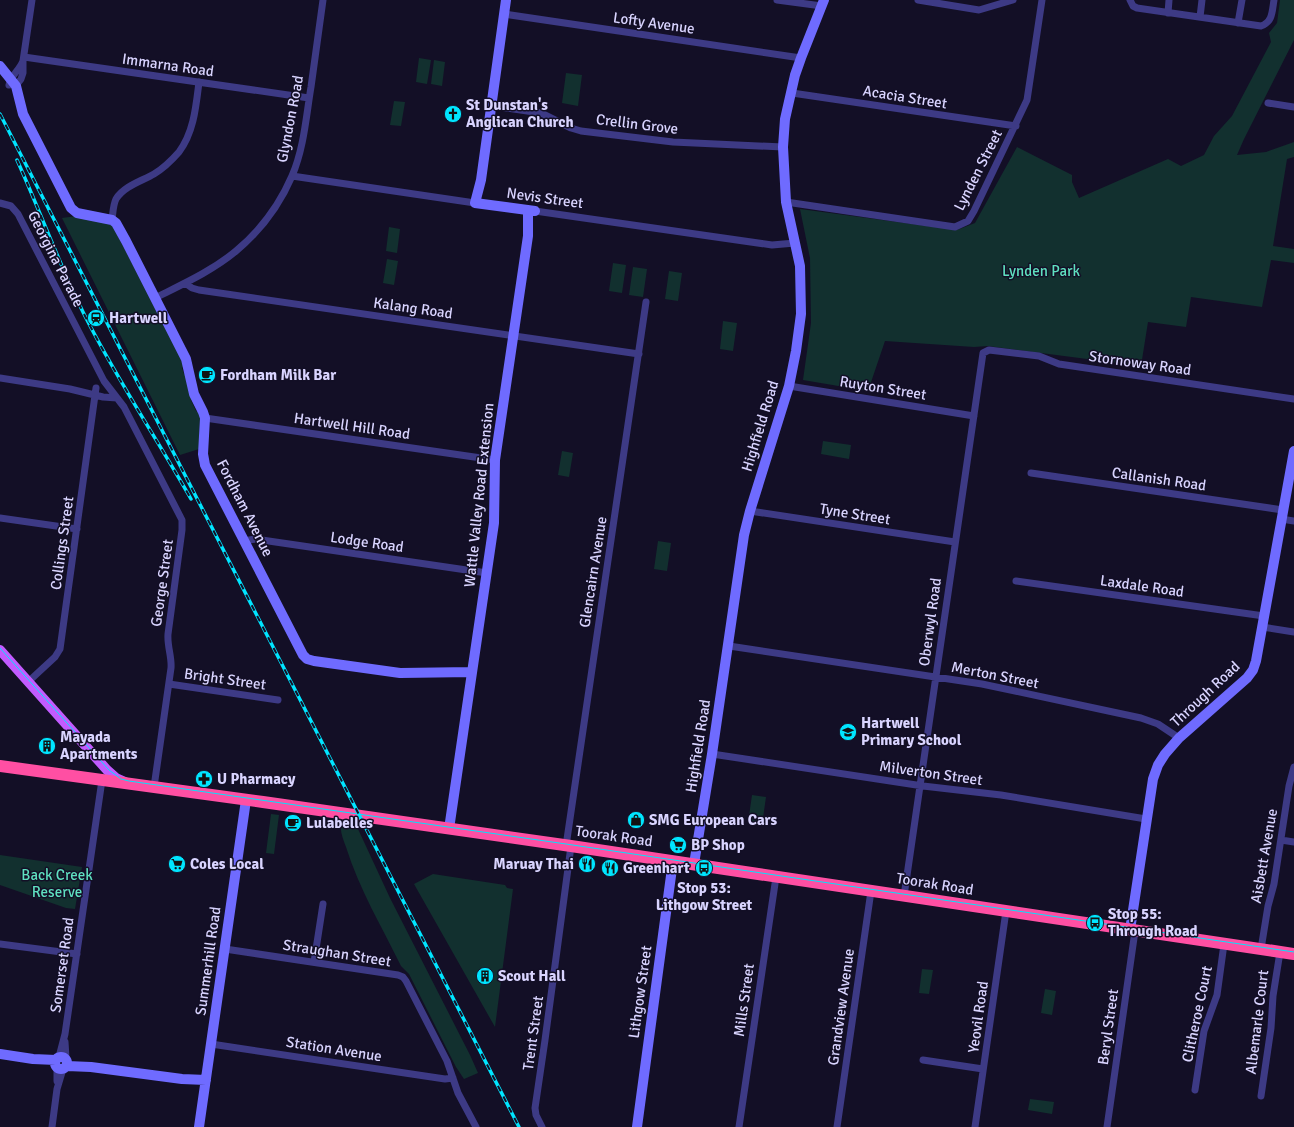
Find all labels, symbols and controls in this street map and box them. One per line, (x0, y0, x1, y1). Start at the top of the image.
street label: Lofty Avenue (612, 8, 696, 38)
street label: Immarna Road (121, 50, 215, 80)
street label: Glyndon Road (273, 74, 307, 164)
street label: Acacia Street (862, 81, 948, 113)
place label: St Dunstan's Anglican Church (466, 96, 574, 131)
church icon: St Dunstan's Anglican Church (443, 104, 463, 124)
street label: Crellin Grove (595, 110, 679, 138)
street label: Lynden Street (950, 127, 1006, 213)
street label: Nevis Street (506, 184, 584, 212)
street label: Georgina Parade (24, 208, 88, 310)
park label: Lynden Park (1002, 262, 1081, 280)
street label: Kalang Road (372, 294, 454, 322)
station icon: Hartwell (86, 308, 106, 328)
place label: Hartwell (109, 309, 168, 327)
street label: Stornoway Road (1088, 347, 1192, 379)
cafe icon: Fordham Milk Bar (197, 365, 217, 385)
place label: Fordham Milk Bar (220, 366, 336, 384)
street label: Ruyton Street (838, 372, 928, 404)
street label: Highfield Road (738, 378, 782, 474)
street label: Wattle Valley Road Extension (460, 402, 498, 588)
street label: Hartwell Hill Road (293, 409, 411, 443)
street label: Fordham Avenue (213, 456, 277, 560)
street label: Callanish Road (1111, 463, 1207, 495)
street label: Collings Street (47, 495, 77, 591)
street label: Tyne Street (818, 500, 892, 528)
street label: Glencairn Avenue (575, 515, 611, 629)
street label: Lodge Road (329, 528, 405, 556)
street label: George Street (147, 538, 177, 628)
street label: Laxdale Road (1099, 571, 1185, 601)
street label: Oberwyl Road (915, 577, 945, 667)
street label: Through Road (1167, 657, 1243, 731)
street label: Merton Street (950, 658, 1040, 692)
street label: Bright Street (183, 664, 267, 694)
street label: Highfield Road (682, 698, 714, 794)
place label: Hartwell Primary School (861, 714, 962, 749)
school or university icon: Hartwell Primary School (838, 722, 858, 742)
place label: Mayada Apartments (60, 728, 138, 763)
building icon: Mayada Apartments (37, 736, 57, 756)
street label: Milverton Street (878, 757, 984, 789)
pharmacy icon: U Pharmacy (194, 769, 214, 789)
place label: U Pharmacy (217, 770, 296, 788)
street label: Aisbett Avenue (1247, 807, 1281, 905)
shop icon: SMG European Cars (626, 810, 646, 830)
place label: SMG European Cars (649, 811, 778, 829)
cafe icon: Lulabelles (283, 813, 303, 833)
place label: Lulabelles (306, 814, 373, 832)
street label: Toorak Road (574, 822, 654, 850)
supermarket icon: BP Shop (668, 835, 688, 855)
place label: BP Shop (691, 836, 745, 854)
supermarket icon: Coles Local (167, 854, 187, 874)
restaurant icon: Maruay Thai (577, 854, 597, 874)
place label: Coles Local (190, 855, 264, 873)
place label: Maruay Thai (493, 855, 574, 873)
restaurant icon: Greenhart (600, 858, 620, 878)
bus stop icon: Stop 53: Lithgow Street (694, 858, 714, 878)
place label: Greenhart (623, 859, 690, 877)
park label: Back Creek Reserve (21, 866, 93, 901)
street label: Toorak Road (895, 869, 975, 899)
place label: Stop 53: Lithgow Street (656, 879, 753, 914)
street label: Summerhill Road (191, 905, 225, 1017)
place label: Stop 55: Through Road (1108, 905, 1198, 940)
bus stop icon: Stop 55: Through Road (1085, 913, 1105, 933)
street label: Somerset Road (46, 916, 78, 1014)
street label: Straughan Street (282, 936, 392, 970)
street label: Lithgow Street (625, 944, 655, 1040)
street label: Grandview Avenue (824, 947, 858, 1067)
street label: Mills Street (730, 962, 758, 1038)
street label: Clitheroe Court (1178, 964, 1216, 1064)
building icon: Scout Hall (475, 966, 495, 986)
place label: Scout Hall (498, 967, 566, 985)
street label: Albemarle Court (1242, 969, 1272, 1075)
street label: Yeovil Road (964, 980, 992, 1054)
street label: Beryl Street (1094, 988, 1122, 1066)
street label: Trent Street (519, 995, 547, 1071)
street label: Station Avenue (285, 1033, 383, 1065)

